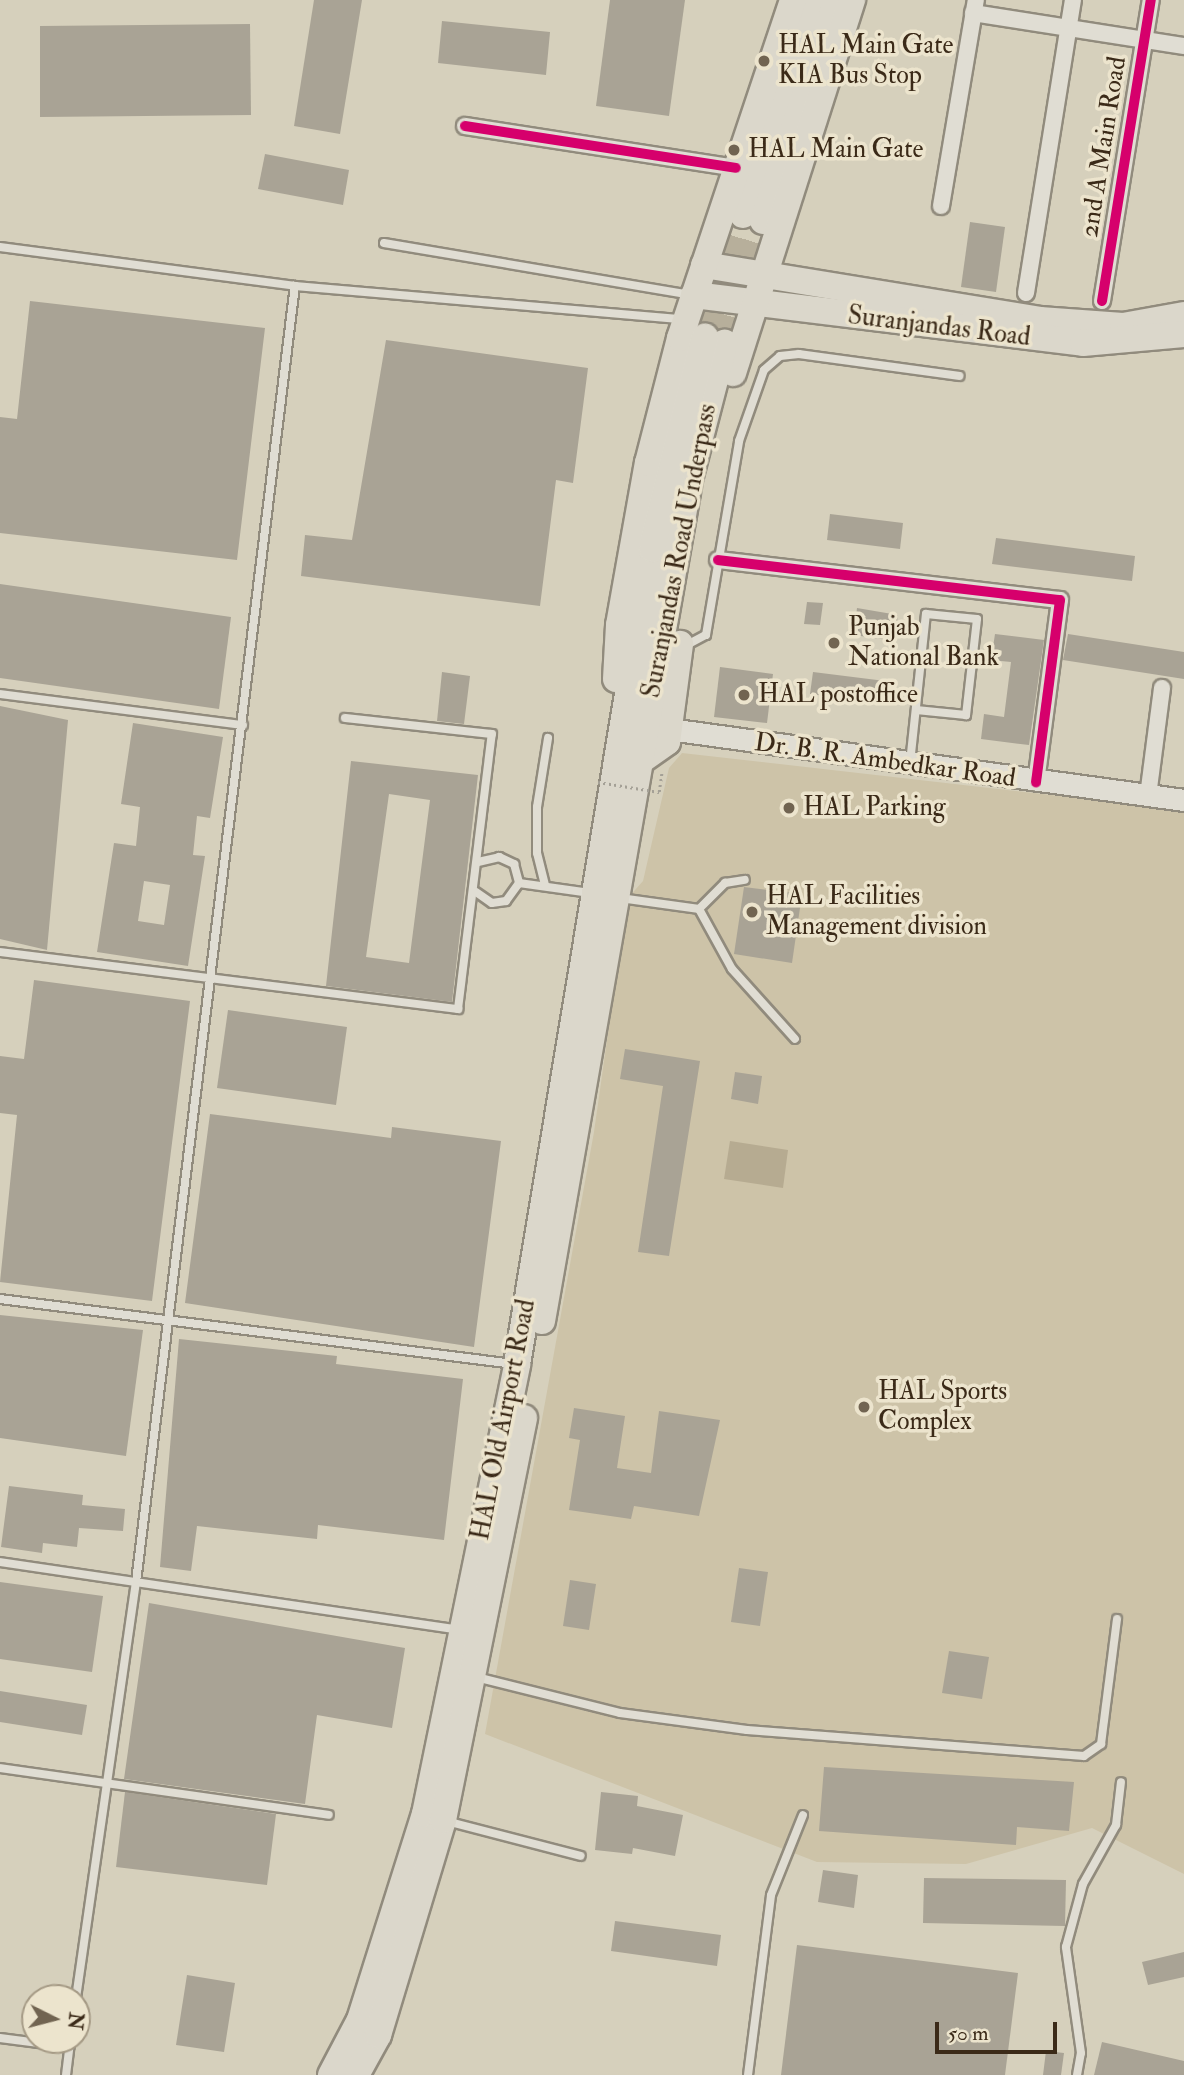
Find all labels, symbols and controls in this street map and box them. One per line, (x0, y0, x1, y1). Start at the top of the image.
place label: HAL Main Gate KIA Bus Stop (778, 30, 953, 92)
marker: HAL Main Gate KIA Bus Stop (756, 53, 772, 69)
street label: 2nd A Main Road (1074, 54, 1134, 240)
place label: HAL Main Gate (748, 134, 923, 166)
marker: HAL Main Gate (726, 142, 742, 158)
street label: Suranjandas Road (846, 300, 1032, 354)
street label: Suranjandas Road Underpass (636, 401, 724, 701)
place label: Punjab National Bank (848, 612, 999, 674)
marker: Punjab National Bank (826, 635, 842, 651)
place label: HAL postoffice (758, 679, 918, 711)
marker: HAL postoffice (736, 687, 752, 703)
street label: Dr. B. R. Ambedkar Road (752, 727, 1018, 795)
place label: HAL Parking (803, 792, 946, 824)
marker: HAL Parking (781, 800, 797, 816)
place label: HAL Facilities Management division (766, 881, 987, 942)
marker: HAL Facilities Management division (744, 904, 760, 920)
street label: HAL Old Airport Road (465, 1297, 543, 1543)
place label: HAL Sports Complex (878, 1376, 1007, 1438)
marker: HAL Sports Complex (856, 1399, 872, 1415)
north arrow (21, 1984, 91, 2054)
scale bar (939, 2008, 1062, 2052)
text: N (62, 2011, 88, 2031)
text: 50 m (948, 2020, 989, 2047)

